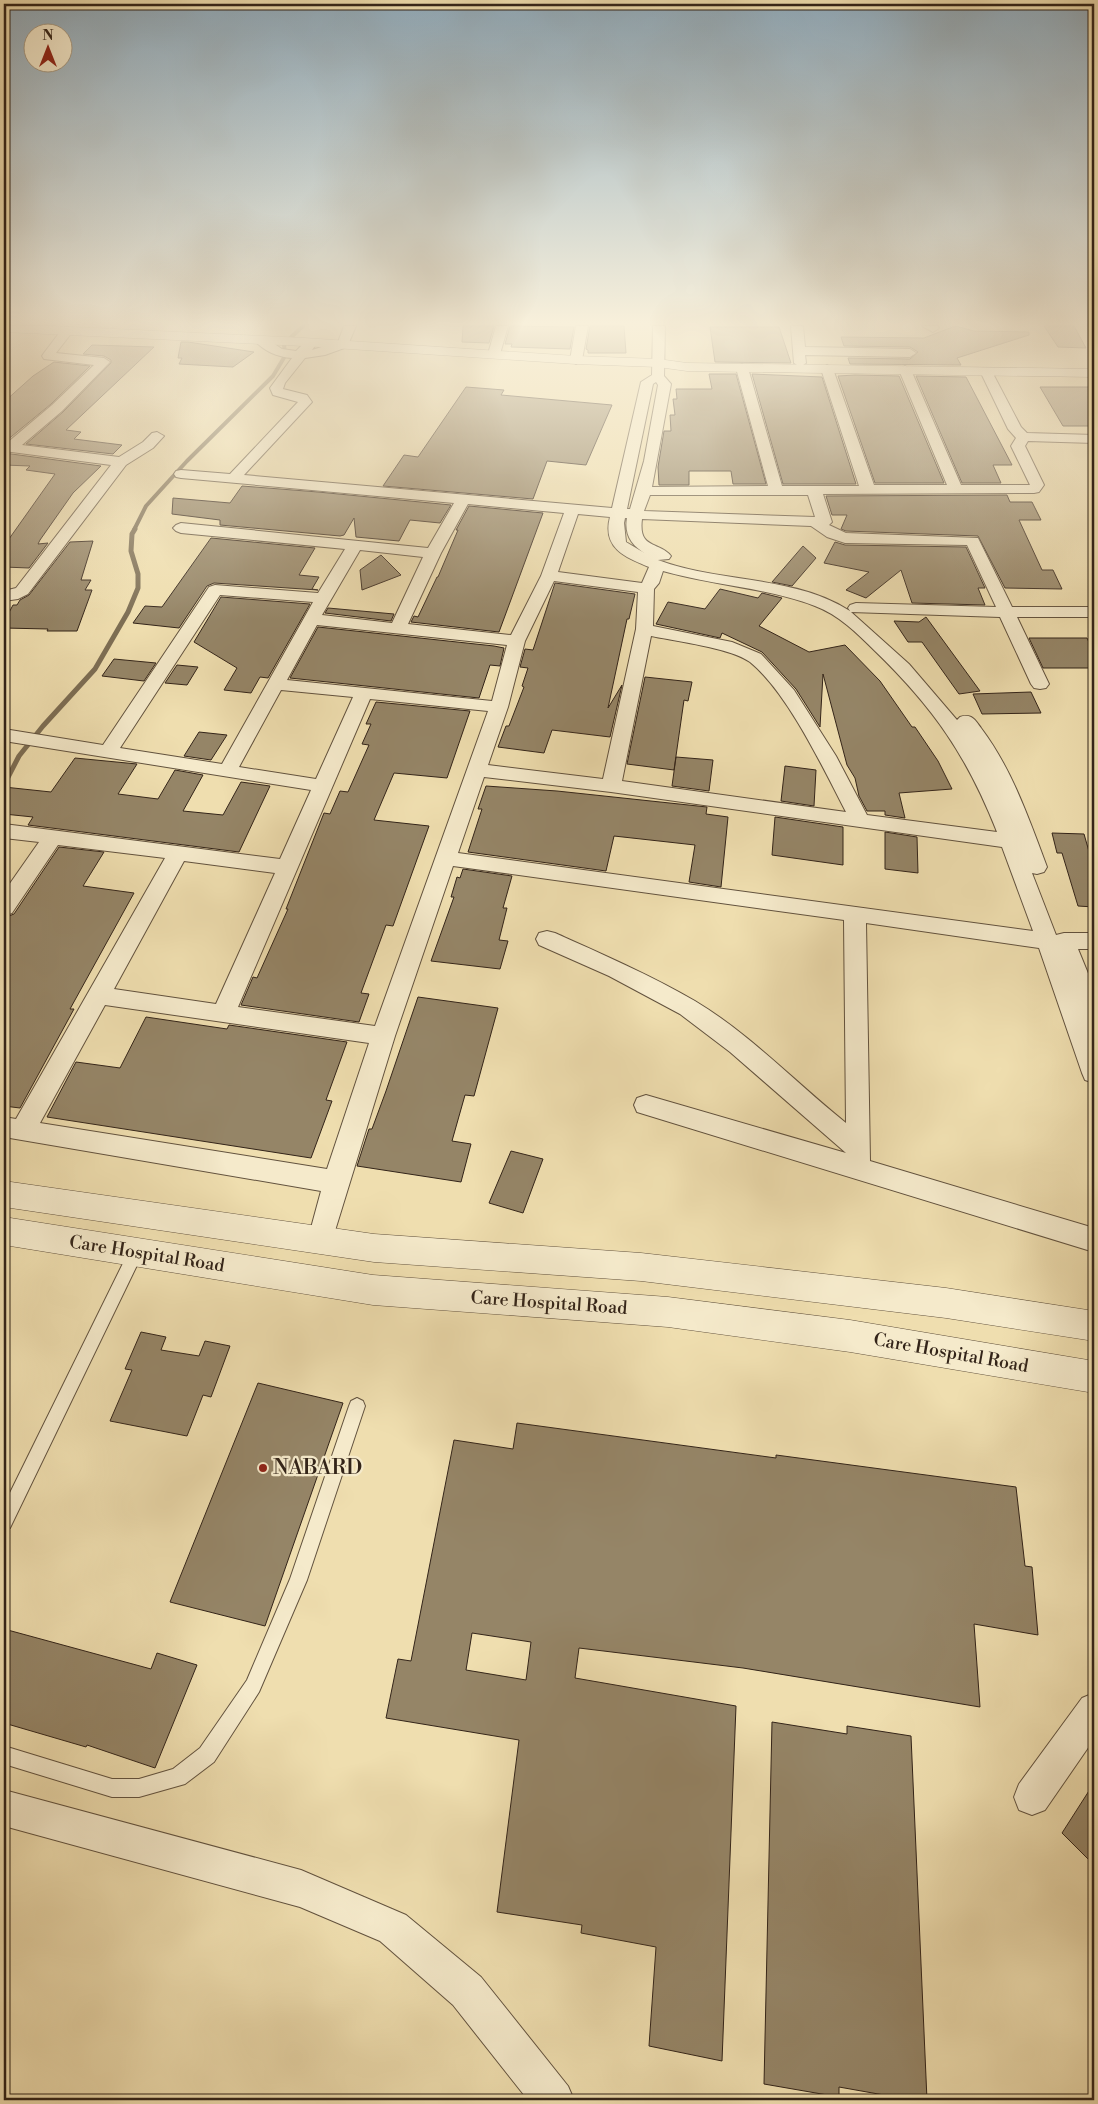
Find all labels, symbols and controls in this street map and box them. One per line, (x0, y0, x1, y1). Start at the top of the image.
north arrow (22, 22, 72, 72)
text: N (42, 27, 54, 45)
street label: Care Hospital Road (68, 1230, 227, 1278)
street label: Care Hospital Road (470, 1286, 629, 1320)
street label: Care Hospital Road (872, 1328, 1031, 1378)
place label: NABARD (273, 1455, 362, 1481)
marker: NABARD (257, 1462, 269, 1474)

